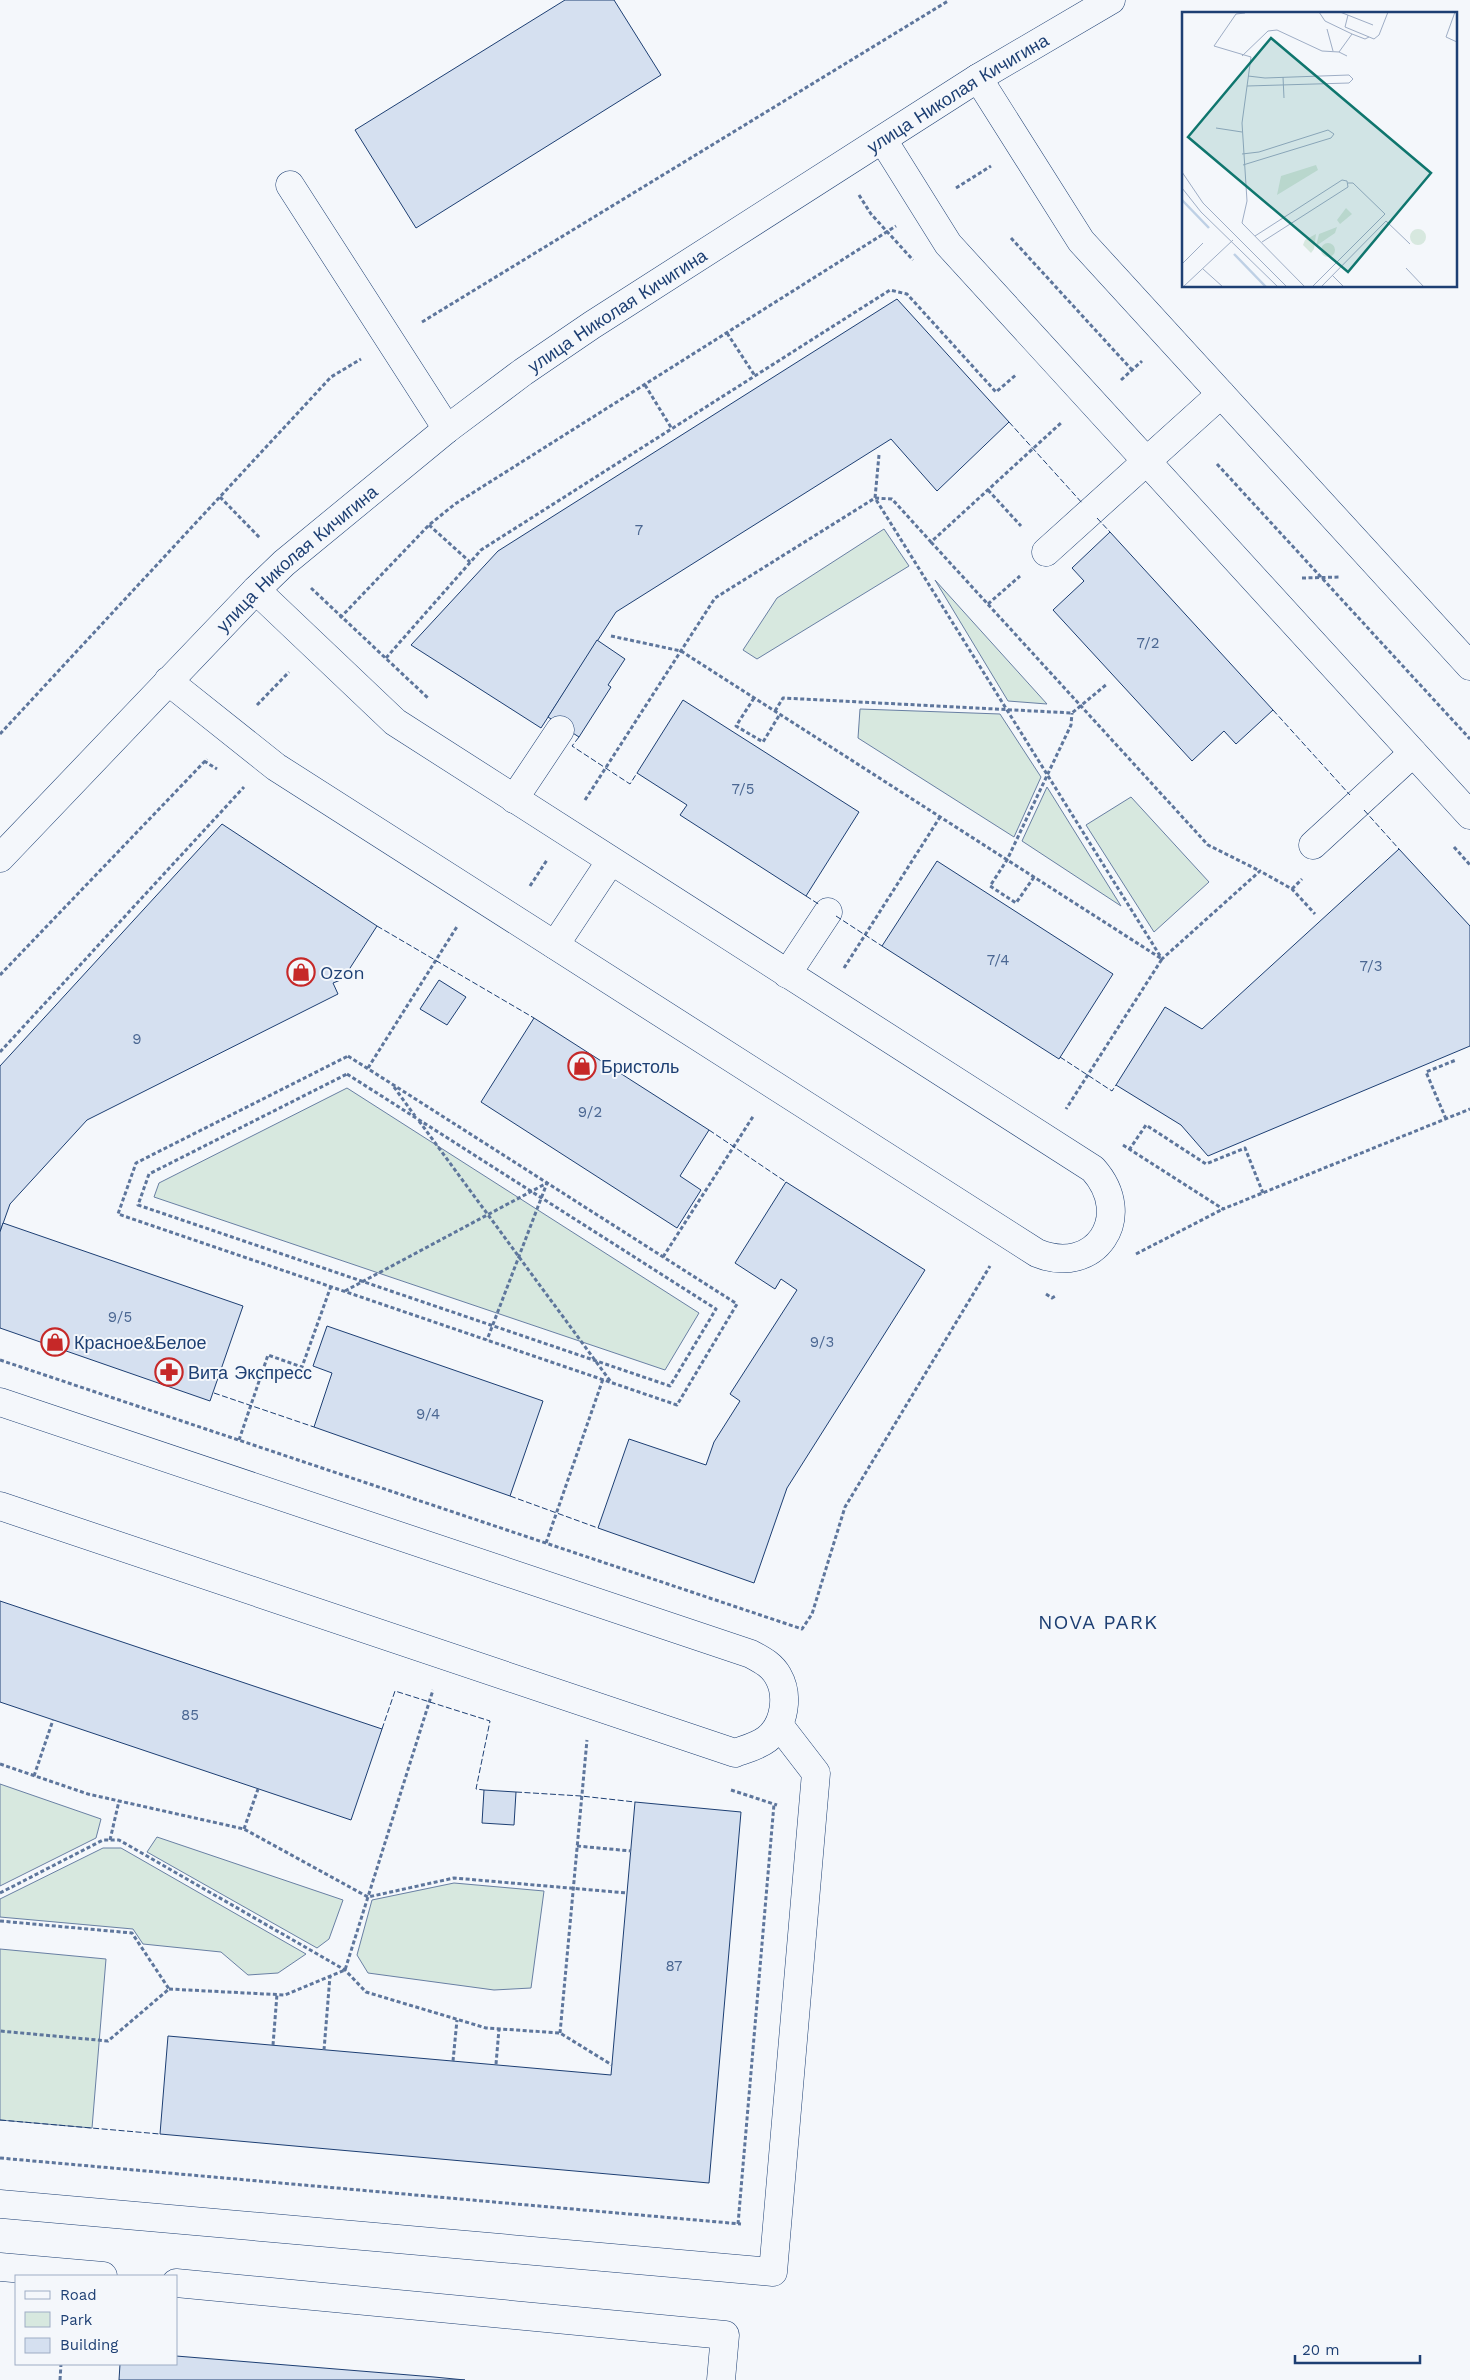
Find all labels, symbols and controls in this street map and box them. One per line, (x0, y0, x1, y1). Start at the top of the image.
inset map (1182, 12, 1458, 288)
street label: улица Николая Кичигина (863, 28, 1053, 157)
street label: улица Николая Кичигина (523, 244, 711, 376)
street label: улица Николая Кичигина (212, 480, 382, 636)
house number: 7 (635, 521, 643, 539)
house number: 7/2 (1137, 634, 1159, 652)
house number: 7/5 (732, 780, 754, 798)
house number: 7/4 (987, 951, 1009, 969)
shop icon: Ozon (286, 957, 316, 987)
house number: 7/3 (1360, 957, 1382, 975)
place label: Ozon (320, 962, 365, 983)
house number: 9 (132, 1030, 142, 1048)
shop icon: Бристоль (567, 1051, 597, 1081)
place label: Бристоль (601, 1056, 679, 1077)
house number: 9/2 (578, 1103, 602, 1121)
house number: 9/5 (108, 1308, 132, 1326)
shop icon: Красное&Белое (40, 1327, 70, 1357)
place label: Красное&Белое (74, 1332, 207, 1353)
house number: 9/3 (810, 1333, 834, 1351)
pharmacy icon: Вита Экспресс (154, 1357, 184, 1387)
place label: Вита Экспресс (188, 1362, 312, 1383)
house number: 9/4 (416, 1405, 440, 1423)
district label: NOVA PARK (1038, 1610, 1158, 1634)
house number: 85 (181, 1706, 199, 1724)
house number: 87 (665, 1957, 683, 1975)
legend (15, 2275, 178, 2365)
text: Road (60, 2286, 97, 2304)
text: Park (60, 2311, 93, 2329)
scale bar (1295, 2332, 1420, 2364)
text: Building (60, 2336, 118, 2354)
text: 20 m (1302, 2341, 1340, 2359)

